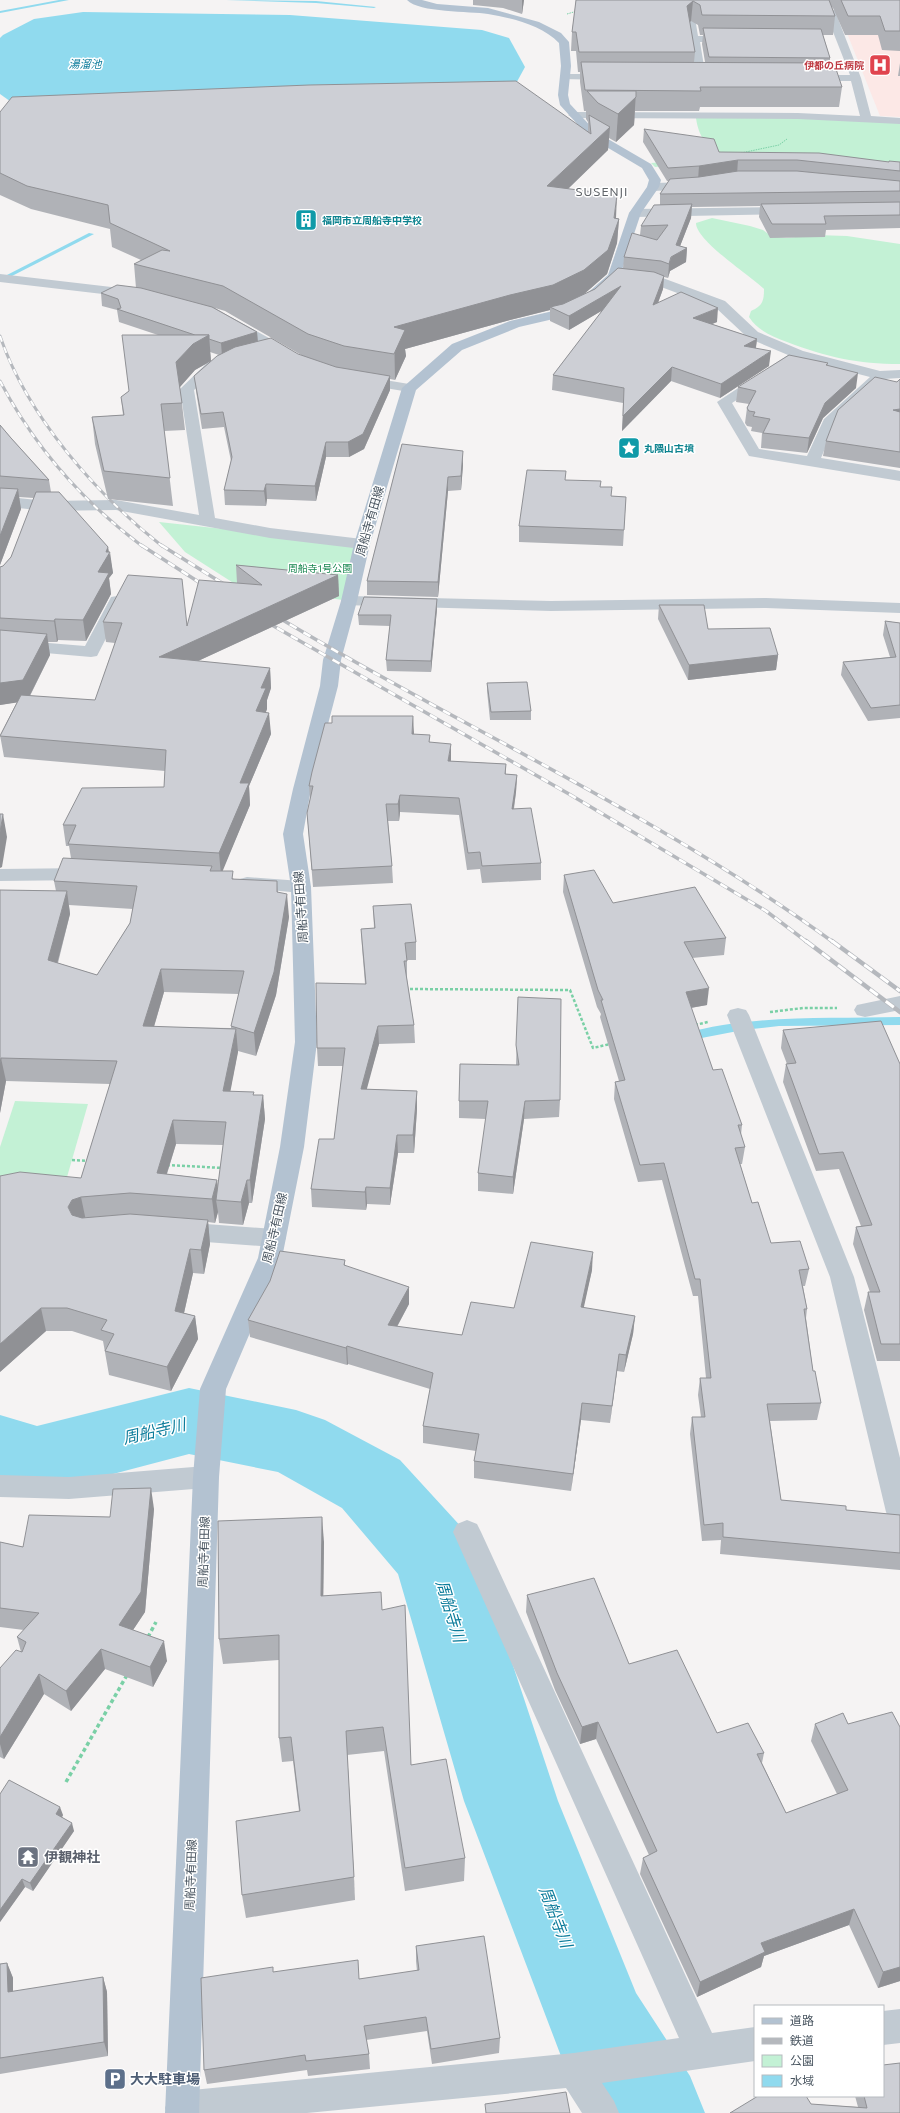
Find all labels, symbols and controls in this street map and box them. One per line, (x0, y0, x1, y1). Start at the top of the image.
hospital icon: 伊都の丘病院 (867, 52, 893, 78)
water label: 湯溜池 (69, 57, 102, 70)
place label: 伊都の丘病院 (804, 59, 864, 71)
district label: SUSENJI (576, 184, 628, 199)
building icon: 福岡市立周船寺中学校 (293, 207, 319, 233)
place label: 福岡市立周船寺中学校 (322, 214, 422, 226)
place icon: 丸隈山古墳 (616, 435, 642, 461)
place label: 丸隈山古墳 (644, 442, 695, 454)
street label: 周船寺有田線 (352, 484, 386, 557)
park label: 周船寺1号公園 (288, 562, 352, 574)
street label: 周船寺有田線 (291, 871, 309, 943)
street label: 周船寺有田線 (259, 1191, 289, 1264)
water label: 周船寺川 (121, 1414, 189, 1447)
street label: 周船寺有田線 (195, 1516, 211, 1588)
water label: 周船寺川 (433, 1577, 471, 1646)
street label: 周船寺有田線 (182, 1839, 198, 1911)
temple icon: 伊覩神社 (15, 1844, 41, 1870)
place label: 伊覩神社 (44, 1848, 100, 1865)
water label: 周船寺川 (536, 1884, 578, 1952)
legend (754, 2005, 884, 2097)
text: 道路 (790, 2013, 814, 2027)
text: 鉄道 (790, 2033, 814, 2047)
text: 公園 (790, 2053, 814, 2067)
parking icon: 大大駐車場 (102, 2066, 128, 2092)
place label: 大大駐車場 (130, 2070, 200, 2087)
text: 水域 (790, 2073, 814, 2087)

